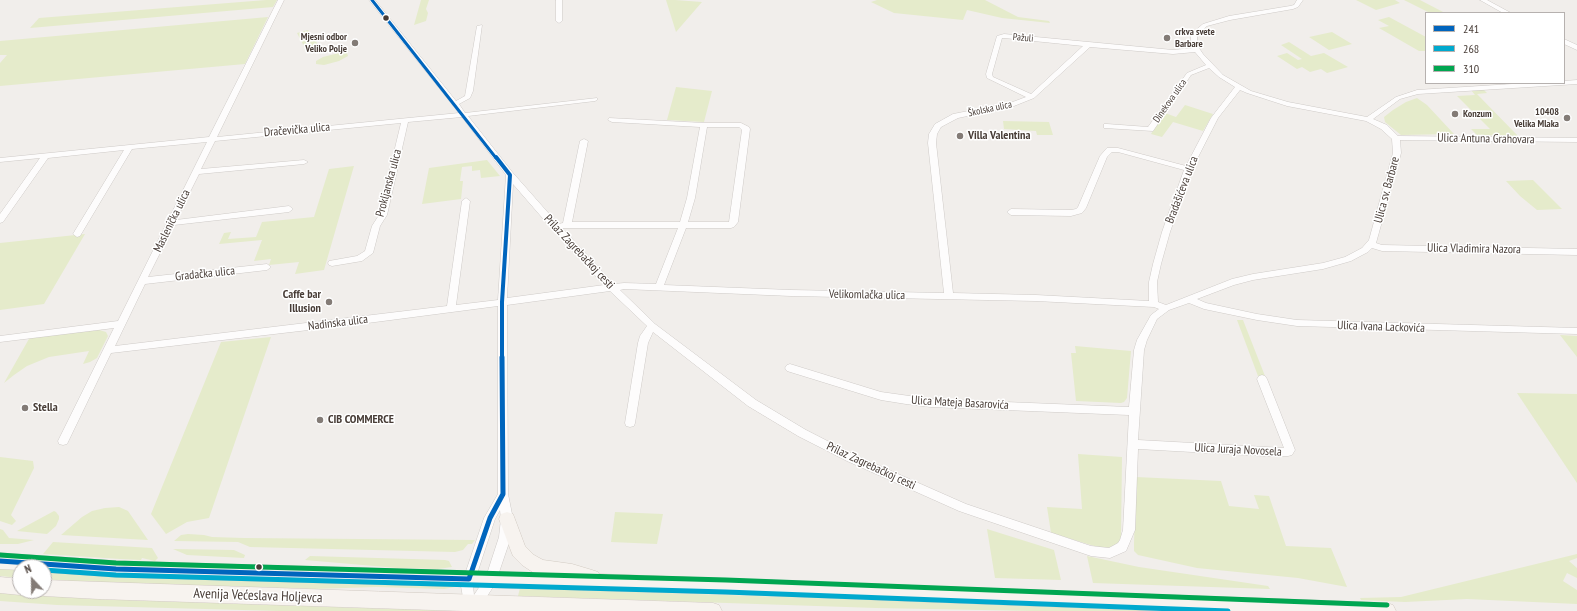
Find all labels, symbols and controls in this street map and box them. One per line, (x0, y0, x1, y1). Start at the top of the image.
legend (1425, 12, 1565, 84)
unlabelled marker (381, 13, 391, 23)
text: 241 (1463, 21, 1479, 36)
place label: crkva svete Barbare (1175, 26, 1215, 50)
place label: Mjesni odbor Veliko Polje (301, 31, 347, 54)
street label: Pažuli (1012, 31, 1034, 45)
marker: crkva svete Barbare (1162, 33, 1172, 43)
marker: Mjesni odbor Veliko Polje (350, 38, 360, 48)
text: 268 (1463, 41, 1479, 56)
text: 310 (1463, 61, 1479, 76)
street label: Dinekova ulica (1151, 77, 1189, 125)
street label: Školska ulica (967, 99, 1013, 119)
place label: 10408 Velika Mlaka (1514, 106, 1559, 130)
place label: Konzum (1463, 108, 1492, 120)
marker: Konzum (1450, 109, 1460, 119)
marker: 10408 Velika Mlaka (1562, 113, 1572, 123)
street label: Dračevička ulica (263, 120, 331, 140)
place label: Villa Valentina (968, 129, 1030, 143)
marker: Villa Valentina (955, 131, 965, 141)
street label: Ulica Antuna Grahovara (1437, 131, 1535, 147)
street label: Prokljanska ulica (373, 148, 405, 218)
street label: Bradašićeva ulica (1163, 154, 1201, 226)
street label: Ulica sv. Barbare (1371, 155, 1403, 225)
street label: Maslenička ulica (151, 187, 193, 255)
street label: Prilaz Zagrebačkoj cesti (541, 212, 617, 292)
street label: Ulica Vladimira Nazora (1427, 241, 1521, 257)
street label: Gradačka ulica (174, 264, 236, 284)
street label: Velikomlačka ulica (829, 287, 905, 303)
place label: Caffe bar Illusion (283, 288, 321, 316)
marker: Caffe bar Illusion (324, 297, 334, 307)
street label: Nadinska ulica (307, 312, 369, 334)
street label: Ulica Ivana Lackovića (1337, 318, 1425, 336)
street label: Ulica Mateja Basarovića (911, 393, 1009, 413)
place label: Stella (33, 401, 58, 415)
marker: Stella (20, 403, 30, 413)
place label: CIB COMMERCE (328, 413, 394, 427)
marker: CIB COMMERCE (315, 415, 325, 425)
street label: Prilaz Zagrebačkoj cesti (824, 439, 918, 493)
street label: Ulica Juraja Novosela (1194, 441, 1282, 459)
north arrow (12, 559, 52, 599)
text: N (22, 561, 33, 576)
unlabelled marker (254, 562, 264, 572)
street label: Avenija Većeslava Holjevca (193, 585, 323, 607)

